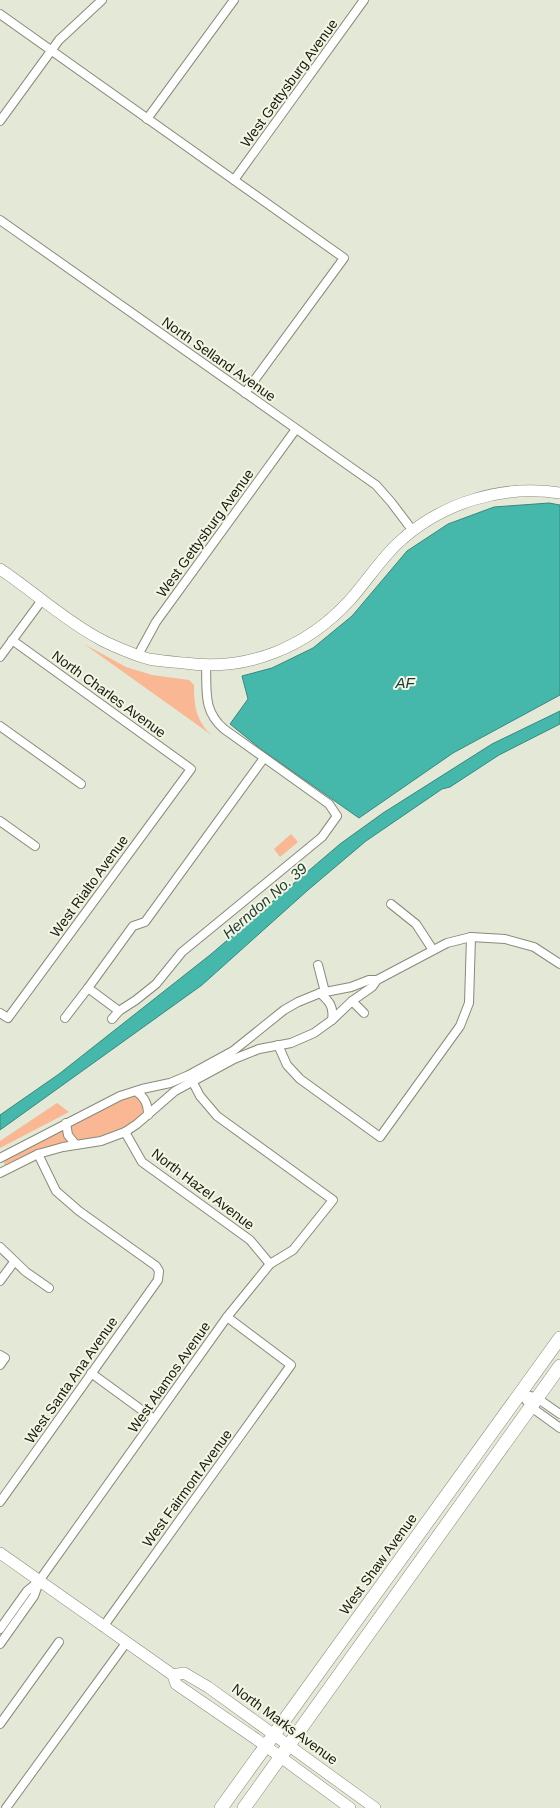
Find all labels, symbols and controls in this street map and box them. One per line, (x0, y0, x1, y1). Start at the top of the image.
street label: West Gettysburg Avenue (237, 16, 341, 150)
street label: North Selland Avenue (159, 314, 279, 404)
street label: West Gettysburg Avenue (153, 466, 257, 600)
street label: North Charles Avenue (49, 647, 169, 741)
water label: AF (394, 674, 415, 691)
street label: West Rialto Avenue (47, 832, 131, 940)
water label: Herndon No. 39 (219, 859, 311, 942)
street label: North Hazel Avenue (149, 1145, 258, 1233)
street label: West Santa Ana Avenue (21, 1314, 121, 1446)
street label: West Alamos Avenue (125, 1318, 213, 1436)
street label: West Fairmont Avenue (139, 1426, 235, 1550)
street label: West Shaw Avenue (336, 1510, 420, 1618)
street label: North Marks Avenue (229, 1680, 341, 1768)

